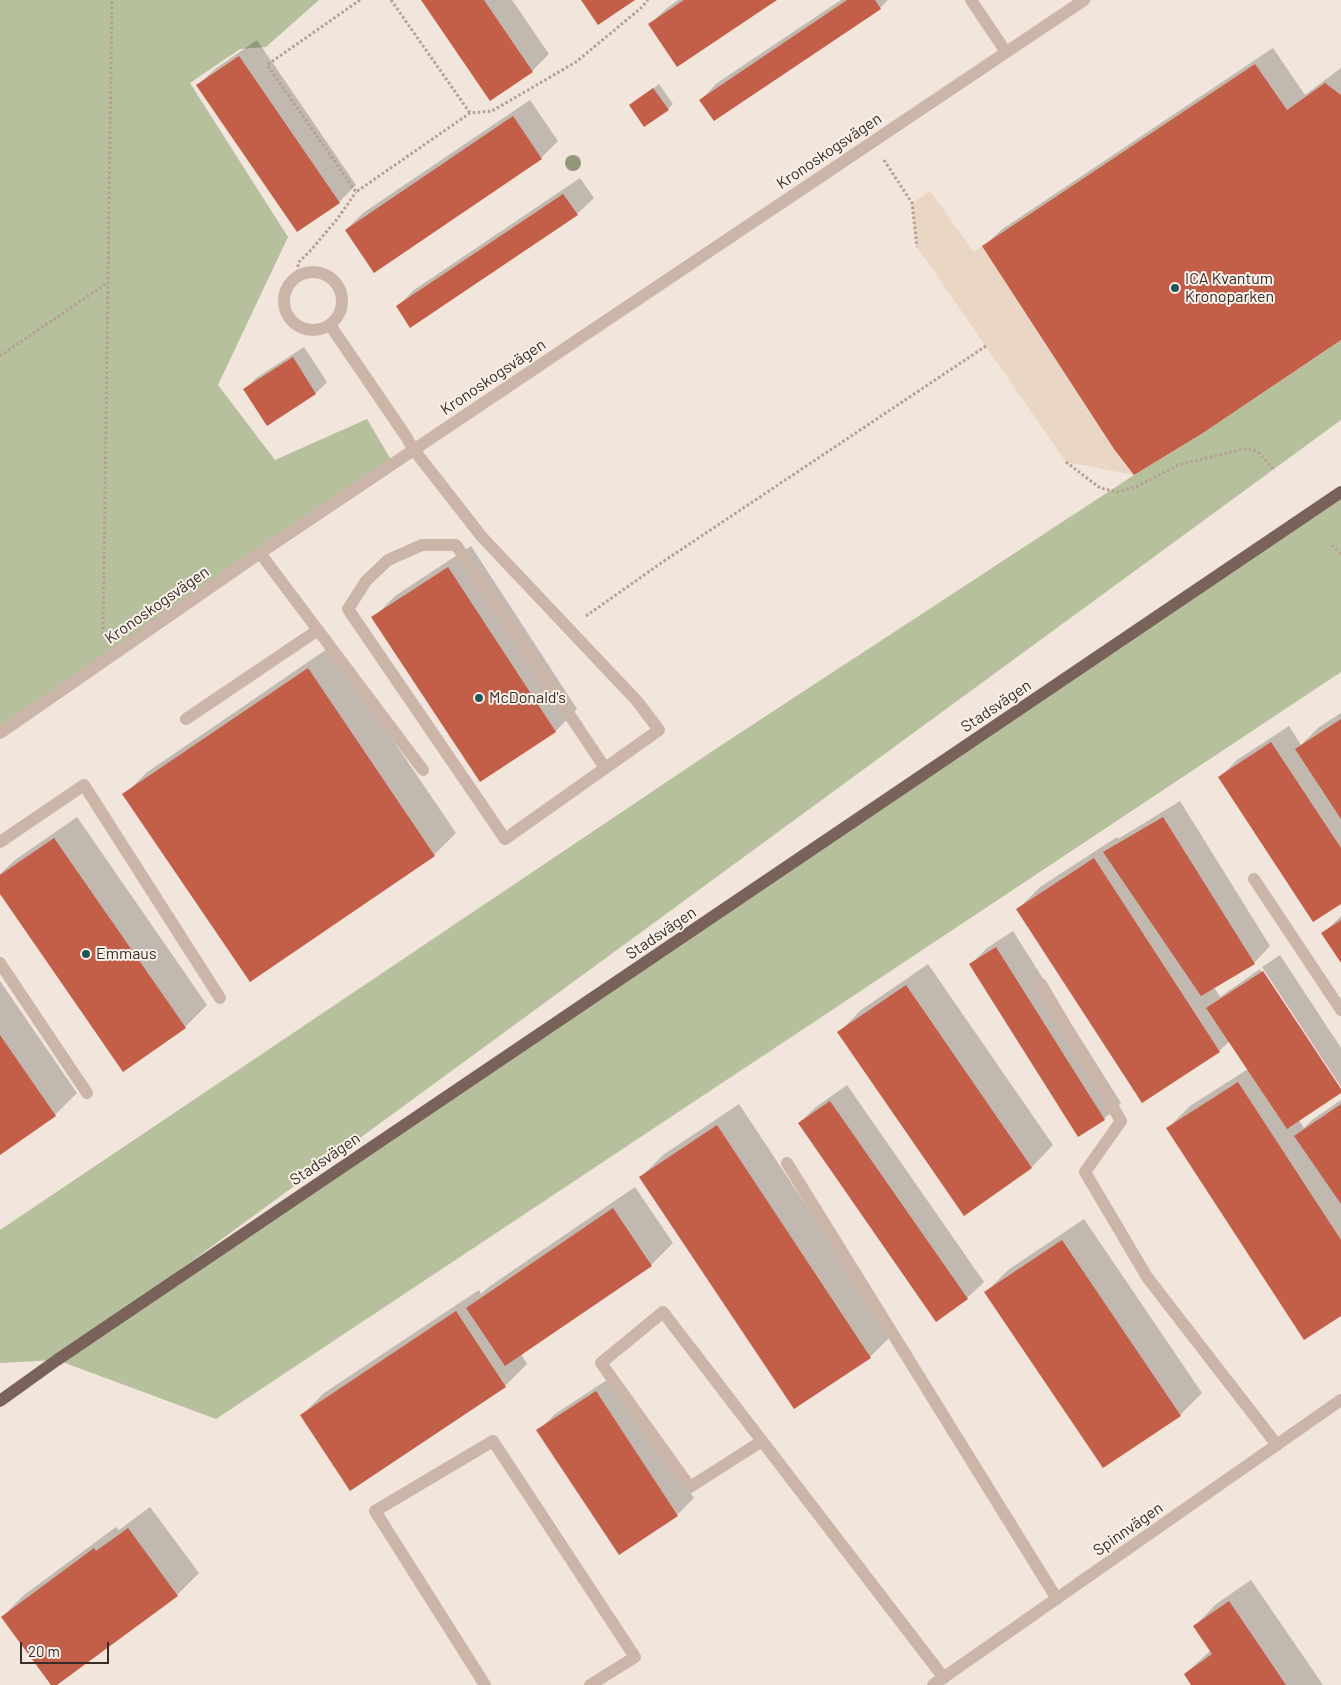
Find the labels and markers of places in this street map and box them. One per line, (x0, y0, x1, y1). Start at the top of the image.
place label: ICA Kvantum Kronoparken (1185, 269, 1274, 307)
marker: ICA Kvantum Kronoparken (1169, 282, 1181, 294)
place label: McDonald's (489, 688, 566, 708)
marker: McDonald's (473, 692, 485, 704)
place label: Emmaus (96, 944, 157, 964)
marker: Emmaus (80, 948, 92, 960)

